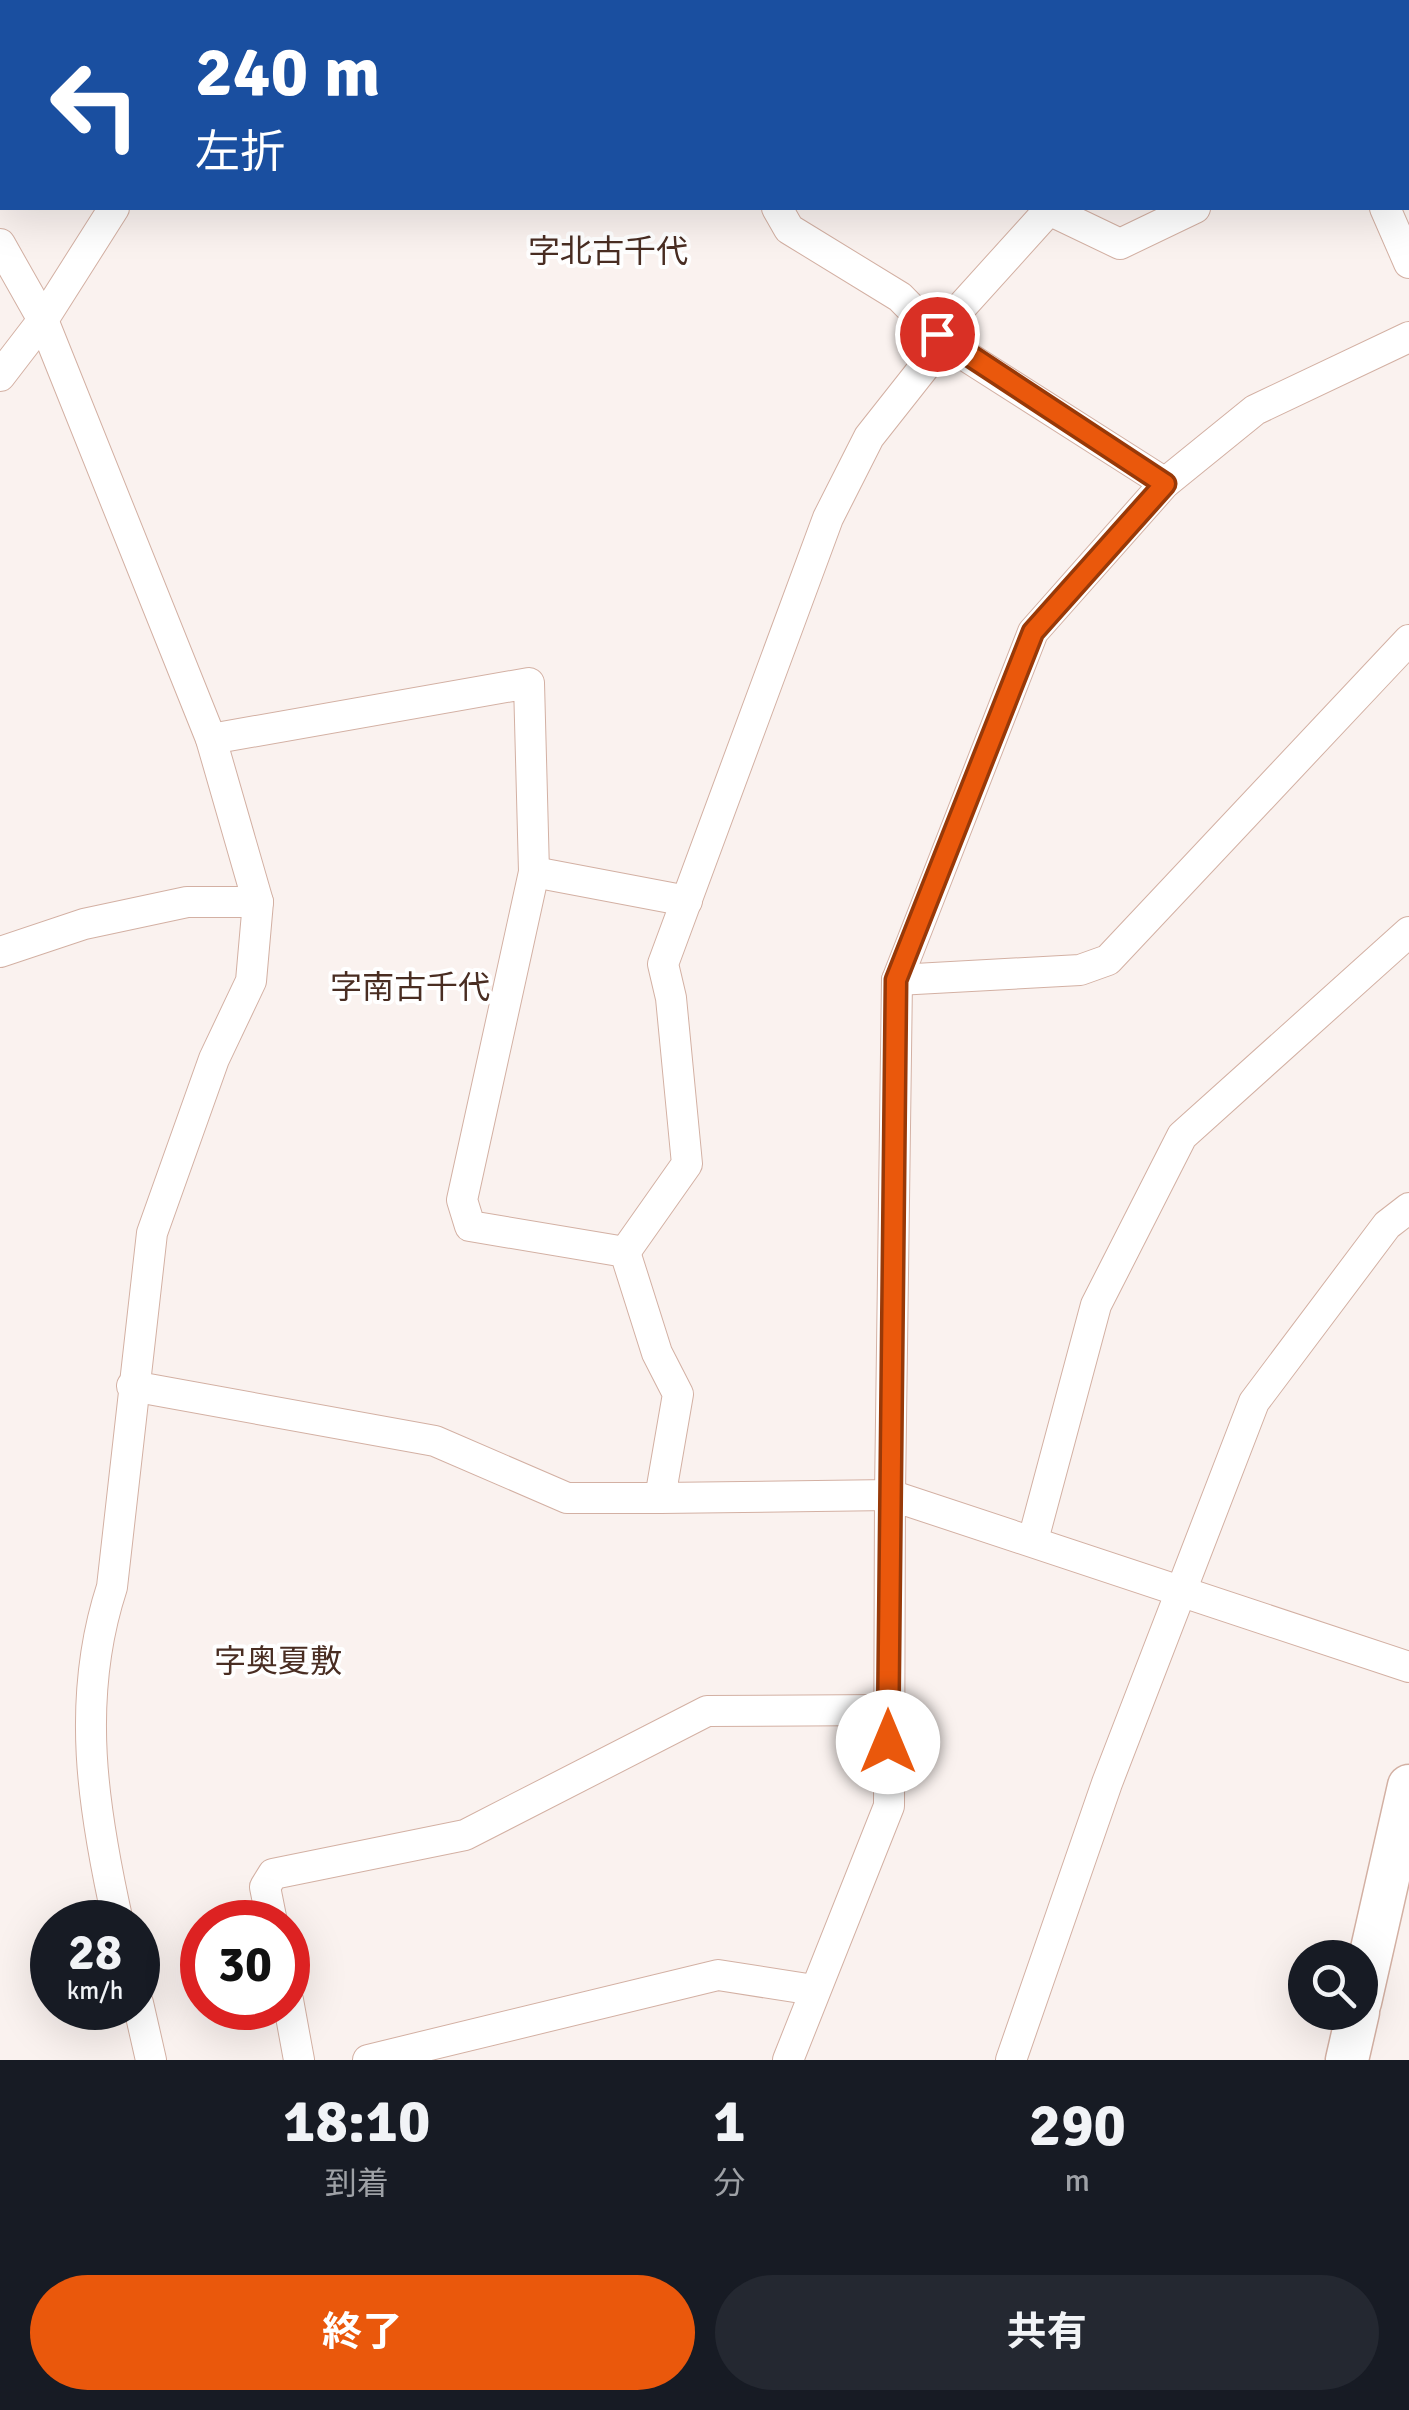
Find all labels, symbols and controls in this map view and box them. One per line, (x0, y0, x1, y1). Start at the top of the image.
text: 240 m (195, 29, 380, 115)
icon: left (30, 40, 160, 170)
text: 左折 (195, 125, 285, 180)
district label: 字北古千代 (528, 232, 688, 271)
pin (895, 292, 980, 377)
icon: arrive (910, 307, 965, 362)
district label: 字南古千代 (330, 968, 490, 1007)
district label: 字奥夏敷 (214, 1642, 342, 1681)
position arrow (836, 1690, 940, 1794)
speed limit sign: 30 (180, 1900, 310, 2030)
text: 28 (68, 1922, 122, 1984)
map controls (1288, 1940, 1378, 2030)
button: search (1288, 1940, 1378, 2030)
text: km/h (67, 1975, 123, 2006)
text: 18:10 (283, 2085, 430, 2159)
text: 1 (713, 2085, 746, 2159)
text: 290 (1029, 2089, 1126, 2163)
text: m (1065, 2161, 1090, 2200)
text: 到着 (325, 2164, 389, 2203)
text: 分 (714, 2164, 746, 2203)
button: 終了 (30, 2275, 695, 2390)
button: 共有 (715, 2275, 1379, 2390)

